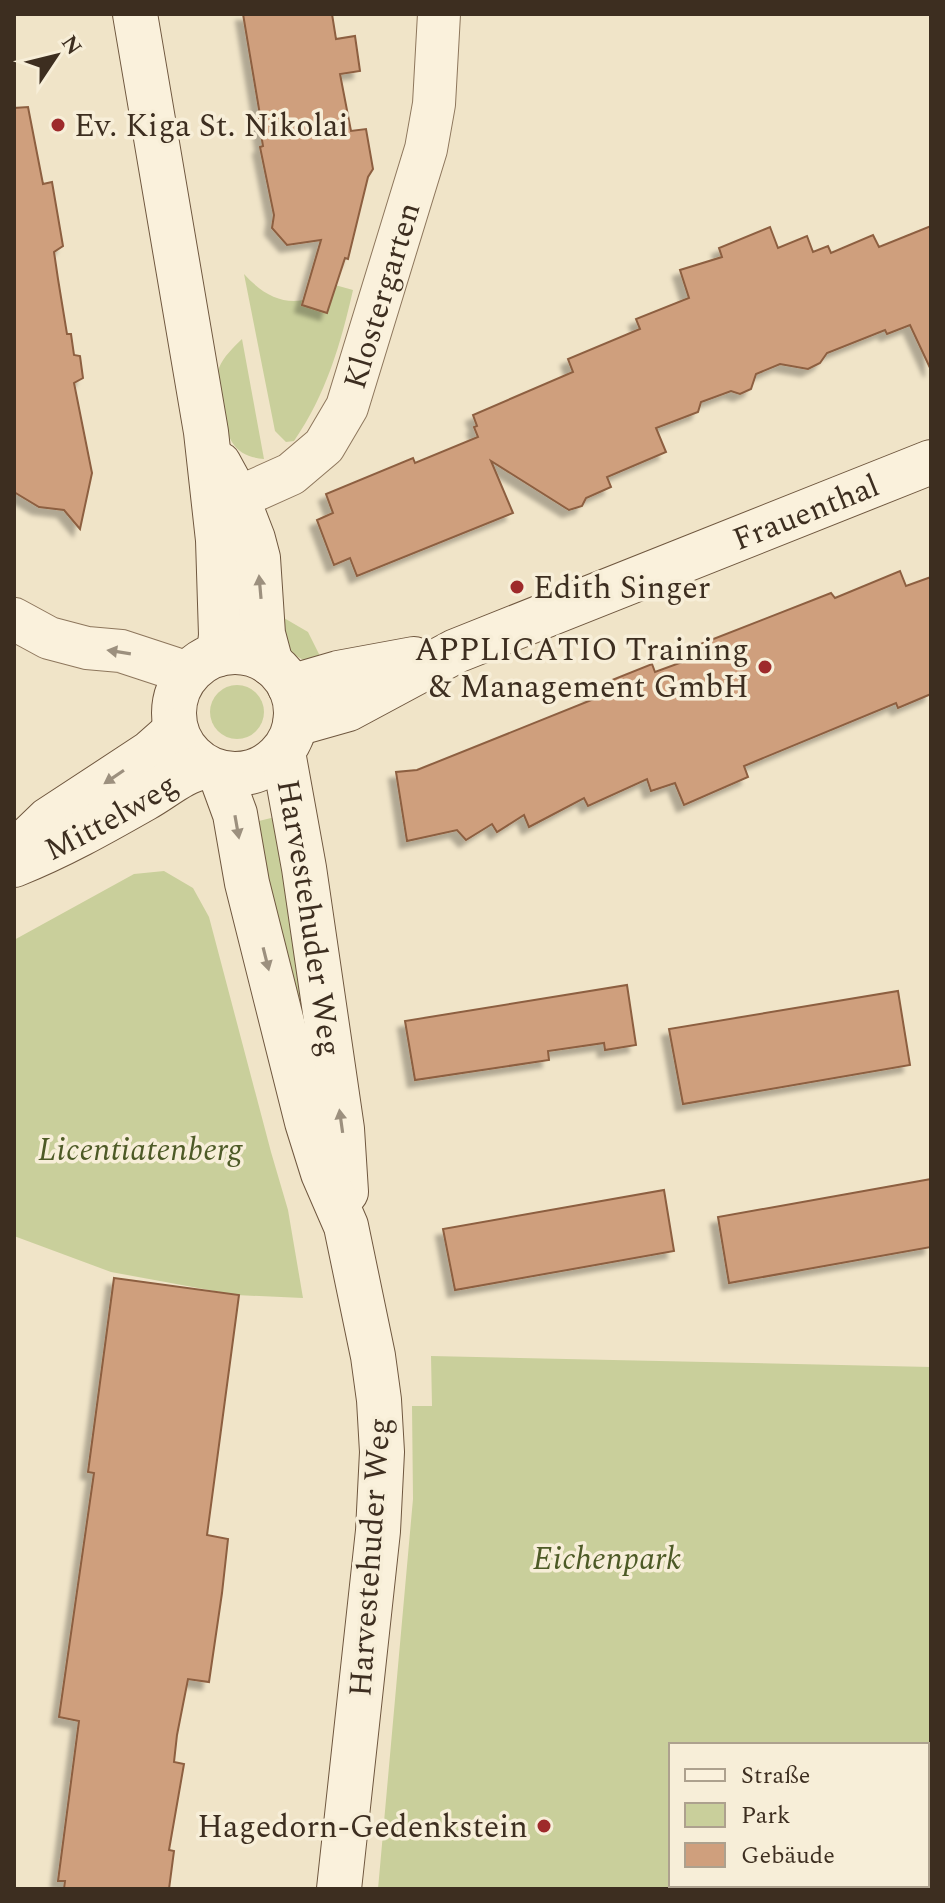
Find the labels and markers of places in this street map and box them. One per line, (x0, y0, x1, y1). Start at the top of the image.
place label: Ev. Kiga St. Nikolai (74, 102, 349, 151)
marker: Ev. Kiga St. Nikolai (49, 116, 67, 134)
place label: Edith Singer (533, 564, 711, 613)
marker: Edith Singer (508, 578, 526, 596)
place label: APPLICATIO Training & Management GmbH (415, 626, 749, 712)
marker: APPLICATIO Training & Management GmbH (756, 658, 774, 676)
place label: Hagedorn-Gedenkstein (197, 1803, 528, 1852)
marker: Hagedorn-Gedenkstein (535, 1817, 553, 1835)

